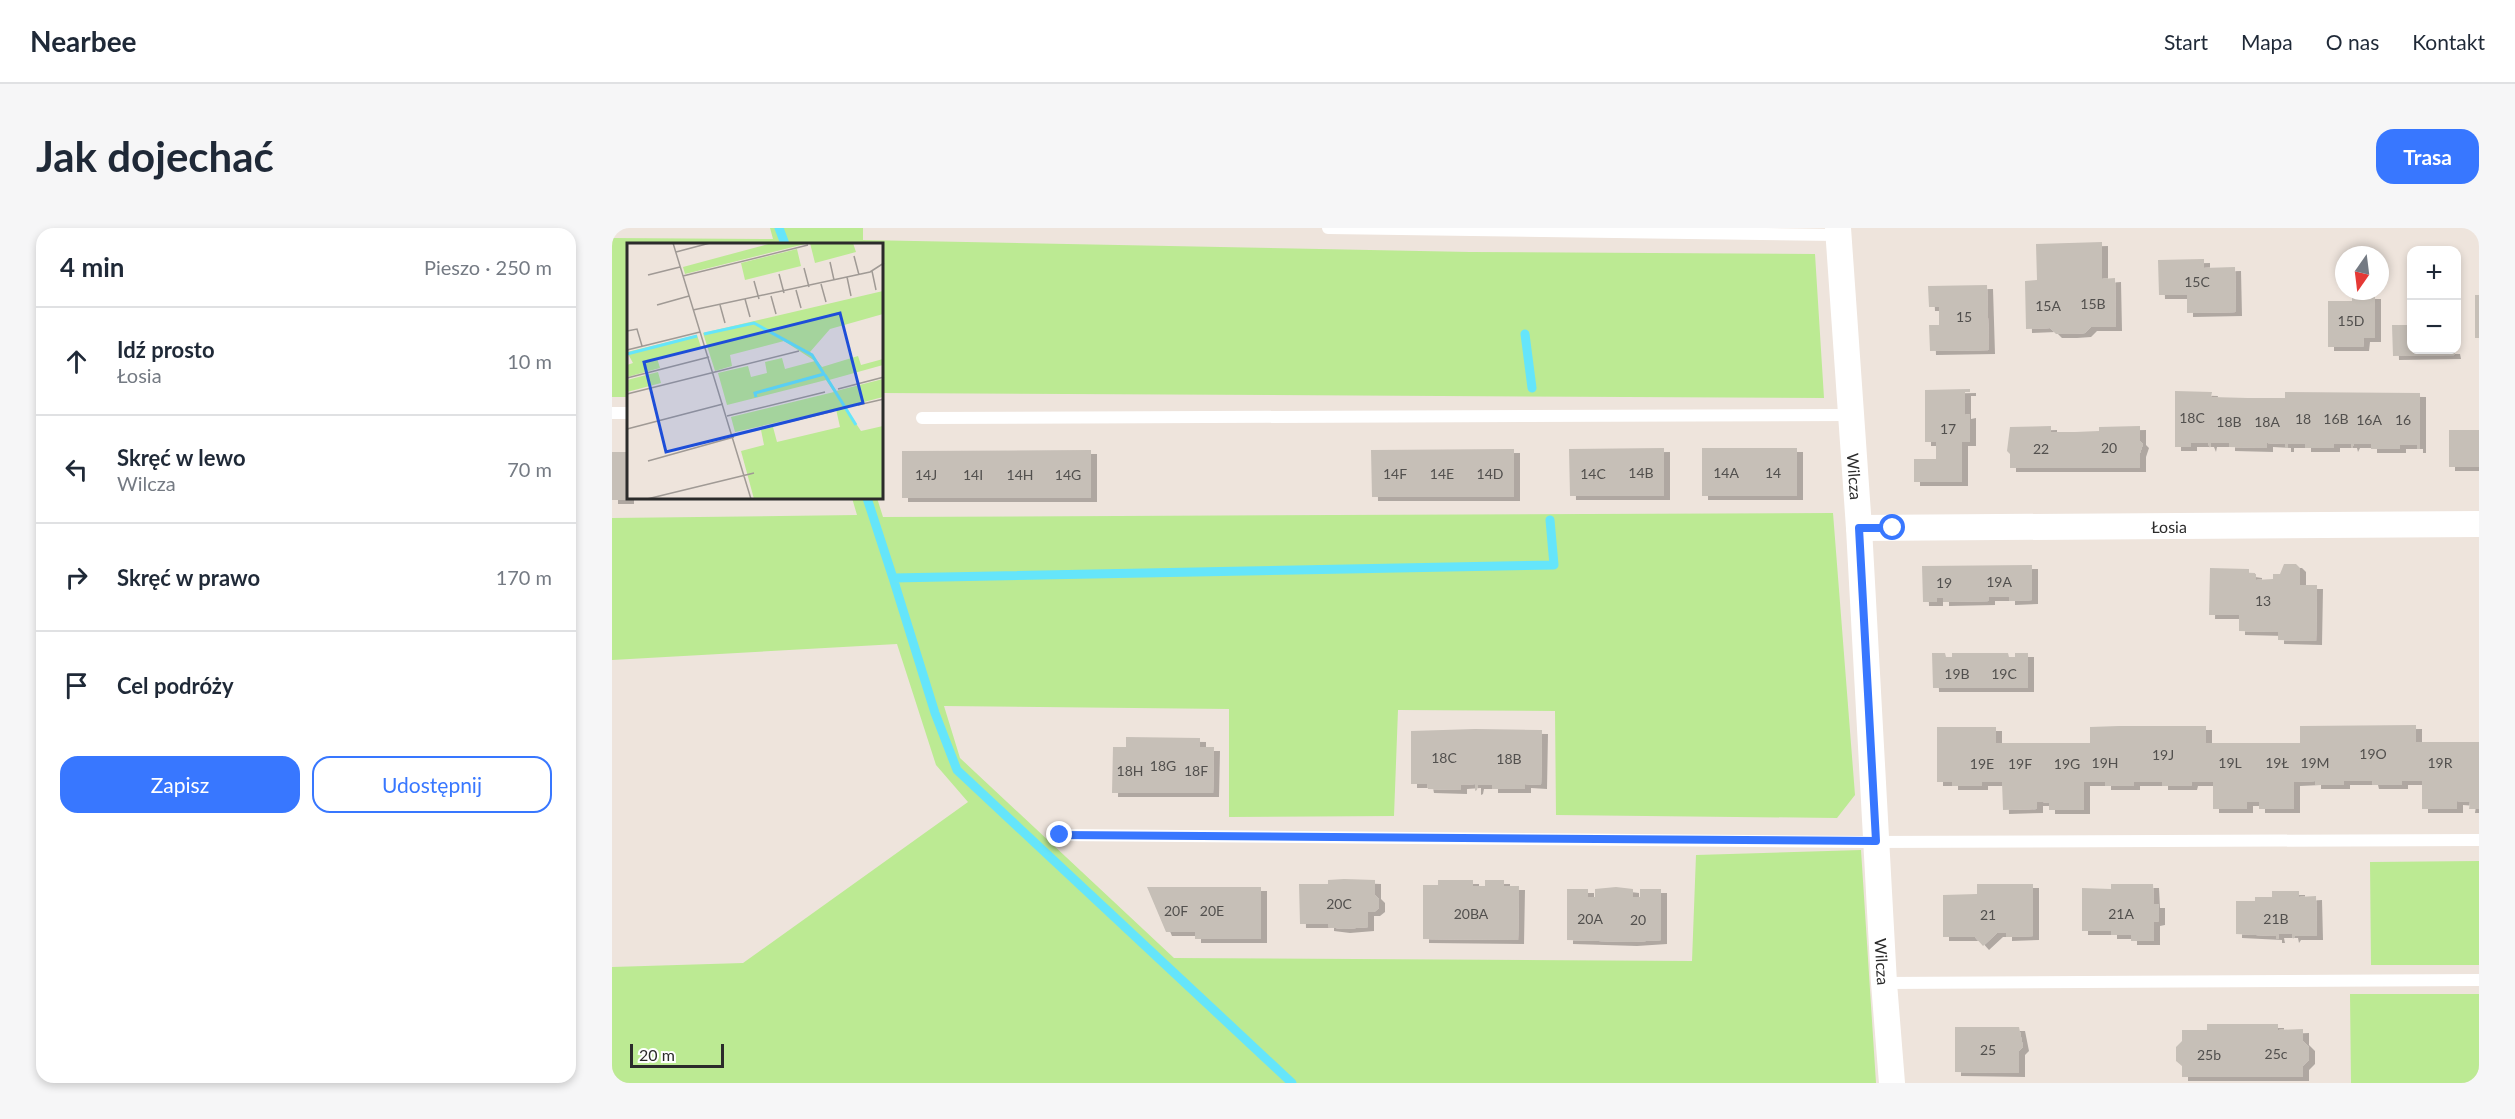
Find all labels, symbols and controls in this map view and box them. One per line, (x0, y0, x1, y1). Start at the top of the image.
text: Nearbee (30, 24, 137, 58)
text: Start (2164, 29, 2208, 54)
text: Mapa (2241, 29, 2293, 54)
text: O nas (2326, 29, 2379, 54)
text: Kontakt (2412, 29, 2485, 54)
button: Trasa (2376, 129, 2479, 184)
text: Jak dojechać (36, 131, 274, 181)
inset map (627, 243, 884, 500)
north arrow (2335, 246, 2389, 300)
map controls (2407, 246, 2461, 354)
button: + (2407, 246, 2461, 300)
text: 4 min (60, 251, 124, 283)
text: Pieszo · 250 m (424, 255, 552, 279)
house number: 15C (2184, 273, 2210, 290)
house number: 15B (2080, 295, 2106, 312)
house number: 15A (2035, 297, 2061, 314)
button: − (2407, 300, 2461, 354)
house number: 15 (1956, 308, 1972, 325)
house number: 15D (2338, 312, 2364, 329)
text: Idź prosto (117, 336, 215, 363)
icon: ahead (60, 345, 93, 378)
text: 10 m (507, 349, 552, 373)
text: Łosia (117, 363, 162, 387)
house number: 18C (2179, 409, 2205, 426)
house number: 18 (2295, 410, 2311, 427)
house number: 16B (2323, 410, 2349, 427)
house number: 16A (2356, 411, 2382, 428)
house number: 16 (2395, 411, 2411, 428)
house number: 18B (2216, 413, 2242, 430)
house number: 18A (2254, 413, 2280, 430)
house number: 17 (1940, 420, 1956, 437)
house number: 20 (2101, 439, 2117, 456)
house number: 22 (2033, 440, 2049, 457)
text: Skręć w lewo (117, 444, 246, 471)
street label: Wilcza (1844, 452, 1867, 500)
icon: left (60, 453, 93, 486)
text: 70 m (507, 457, 552, 481)
house number: 14B (1628, 464, 1654, 481)
house number: 14A (1713, 464, 1739, 481)
house number: 14 (1765, 464, 1781, 481)
house number: 14F (1383, 465, 1407, 482)
house number: 14E (1430, 465, 1454, 482)
house number: 14D (1477, 465, 1503, 482)
house number: 14C (1580, 465, 1606, 482)
house number: 14J (915, 466, 937, 483)
house number: 14I (963, 466, 983, 483)
house number: 14H (1007, 466, 1033, 483)
house number: 14G (1055, 466, 1081, 483)
text: Wilcza (117, 471, 176, 495)
route start (1879, 514, 1905, 540)
street label: Łosia (2151, 516, 2187, 536)
icon: right (60, 561, 93, 594)
text: Skręć w prawo (117, 564, 260, 591)
text: 170 m (496, 565, 552, 589)
house number: 19A (1986, 573, 2012, 590)
house number: 19 (1936, 574, 1952, 591)
house number: 13 (2255, 592, 2271, 609)
house number: 19B (1944, 665, 1970, 682)
house number: 19C (1991, 665, 2017, 682)
icon: arrive (60, 669, 93, 702)
text: Cel podróży (117, 672, 234, 699)
house number: 19O (2359, 745, 2387, 762)
house number: 19J (2152, 746, 2174, 763)
house number: 18C (1431, 749, 1457, 766)
house number: 18B (1496, 750, 1522, 767)
house number: 19H (2092, 754, 2118, 771)
house number: 19L (2218, 754, 2242, 771)
house number: 19Ł (2265, 754, 2289, 771)
house number: 19M (2300, 754, 2330, 771)
house number: 19R (2427, 754, 2453, 771)
house number: 19E (1970, 755, 1994, 772)
house number: 19F (2008, 755, 2032, 772)
house number: 19G (2054, 755, 2080, 772)
button: Zapisz (60, 756, 300, 813)
button: Udostępnij (312, 756, 552, 813)
house number: 18G (1150, 757, 1176, 774)
house number: 18H (1117, 762, 1143, 779)
house number: 18F (1184, 762, 1208, 779)
route end (1046, 821, 1072, 847)
house number: 20C (1326, 895, 1352, 912)
house number: 20F (1164, 902, 1188, 919)
house number: 20E (1200, 902, 1224, 919)
house number: 20BA (1454, 905, 1489, 922)
house number: 21A (2108, 905, 2134, 922)
house number: 21 (1980, 906, 1996, 923)
house number: 20A (1577, 910, 1603, 927)
house number: 21B (2263, 910, 2289, 927)
house number: 20 (1630, 911, 1646, 928)
street label: Wilcza (1872, 938, 1894, 986)
scale bar (630, 1041, 724, 1068)
house number: 25 (1980, 1041, 1996, 1058)
text: 20 m (639, 1045, 675, 1064)
house number: 25c (2265, 1045, 2288, 1062)
house number: 25b (2197, 1046, 2221, 1063)

